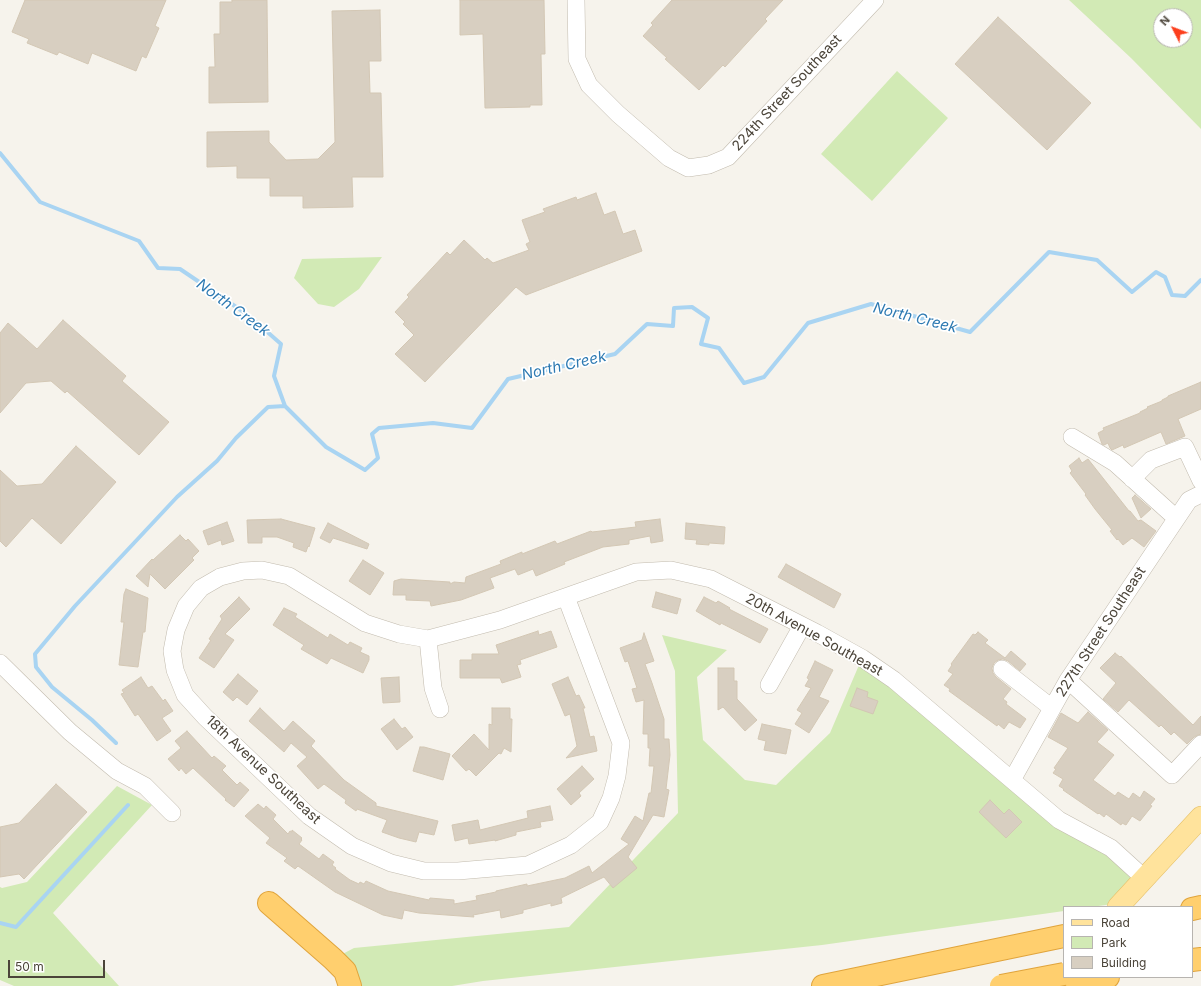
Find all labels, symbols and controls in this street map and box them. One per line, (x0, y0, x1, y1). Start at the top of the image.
north arrow (1153, 8, 1193, 48)
text: N (1157, 13, 1173, 28)
street label: 224th Street Southeast (729, 31, 845, 155)
water label: North Creek (193, 275, 273, 341)
water label: North Creek (871, 299, 959, 337)
water label: North Creek (520, 348, 608, 384)
street label: 227th Street Southeast (1053, 564, 1149, 700)
street label: 20th Avenue Southeast (743, 590, 885, 680)
street label: 18th Avenue Southeast (202, 712, 324, 828)
legend (1063, 906, 1193, 978)
text: Road (1101, 915, 1130, 930)
text: Park (1101, 935, 1127, 950)
scale bar (10, 952, 107, 978)
text: Building (1101, 955, 1146, 970)
text: 50 m (15, 959, 44, 974)

